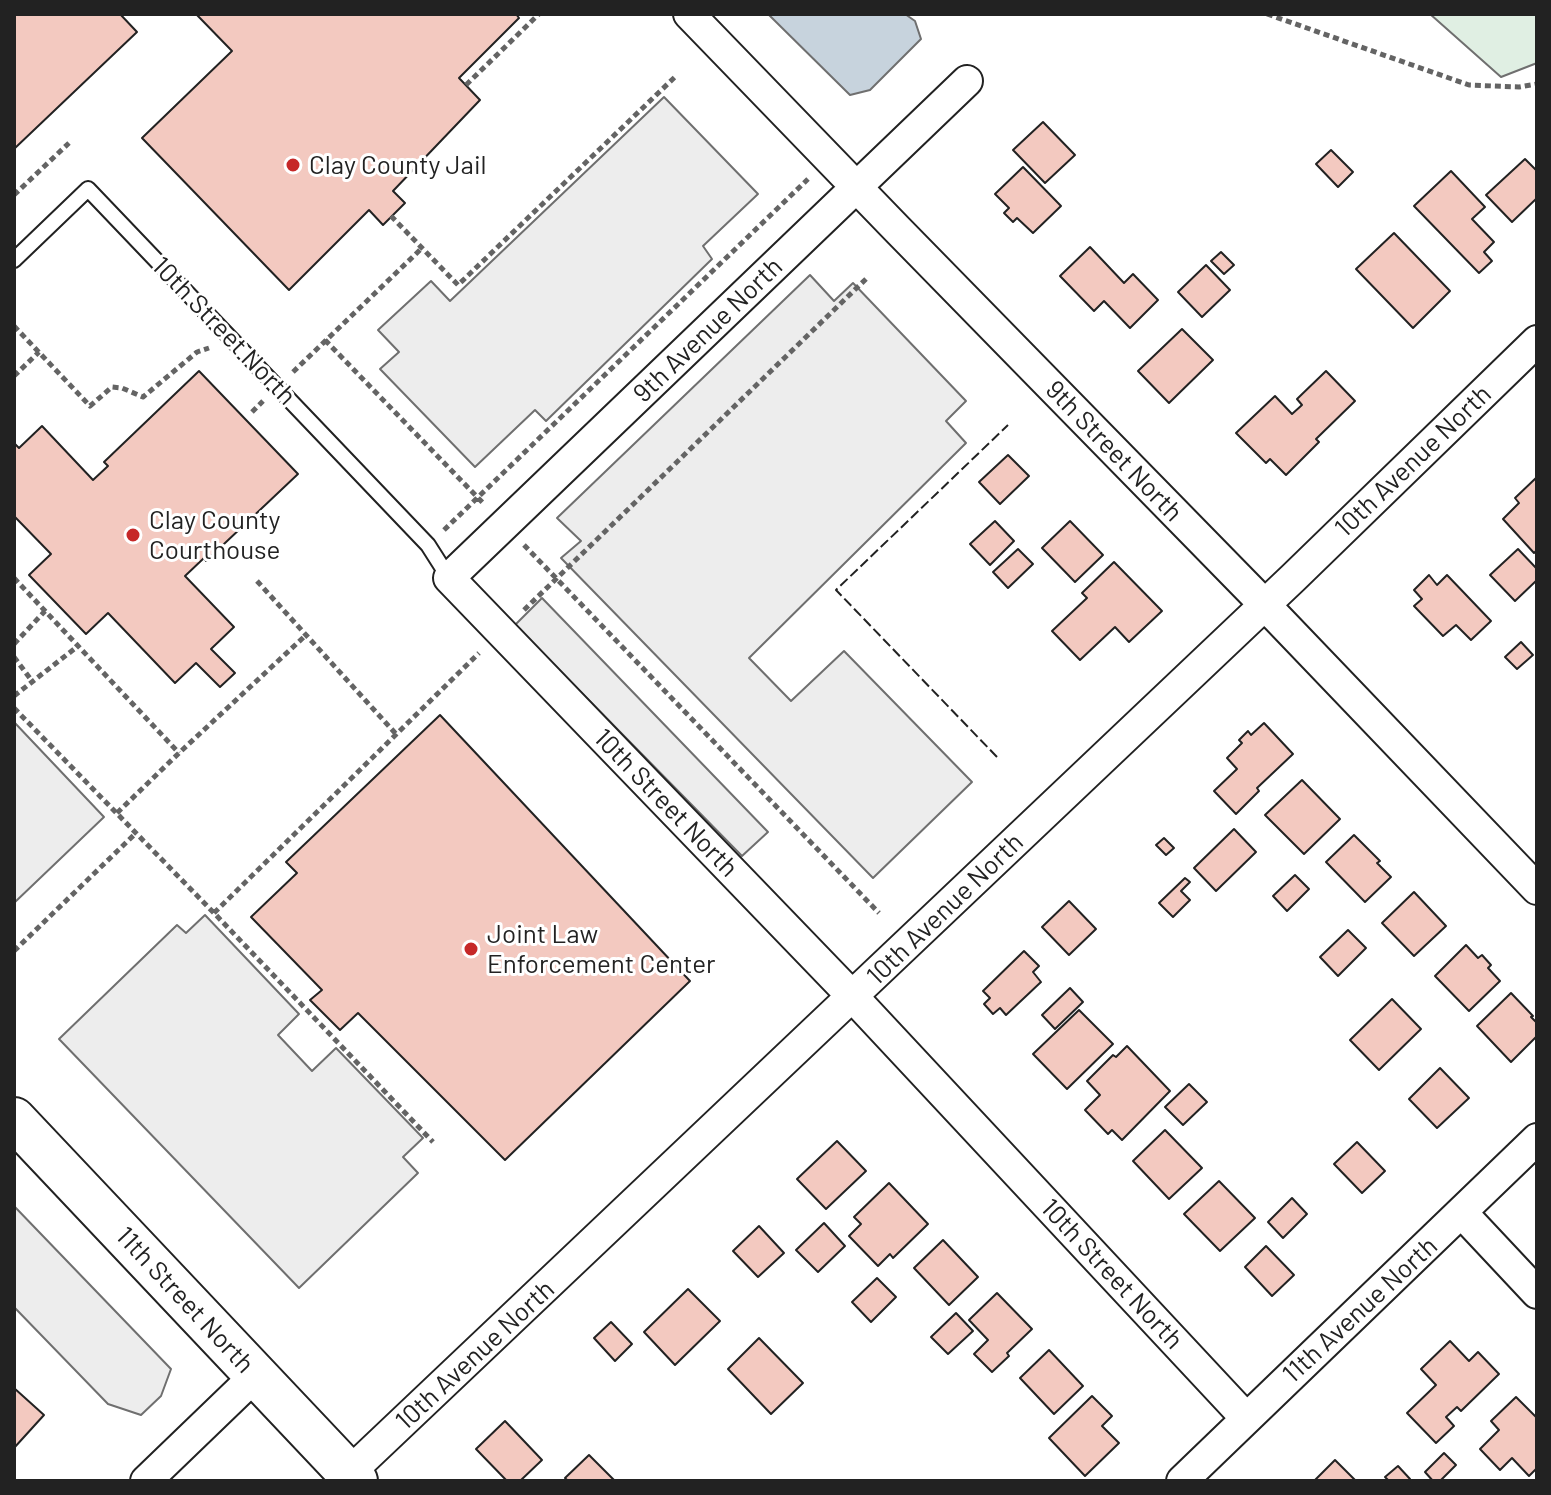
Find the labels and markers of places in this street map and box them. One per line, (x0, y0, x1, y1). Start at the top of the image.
place label: Clay County Jail (309, 149, 487, 181)
marker: Clay County Jail (284, 156, 302, 174)
place label: Clay County Courthouse (149, 504, 280, 566)
marker: Clay County Courthouse (124, 526, 142, 544)
place label: Joint Law Enforcement Center (487, 918, 715, 980)
marker: Joint Law Enforcement Center (462, 940, 480, 958)

